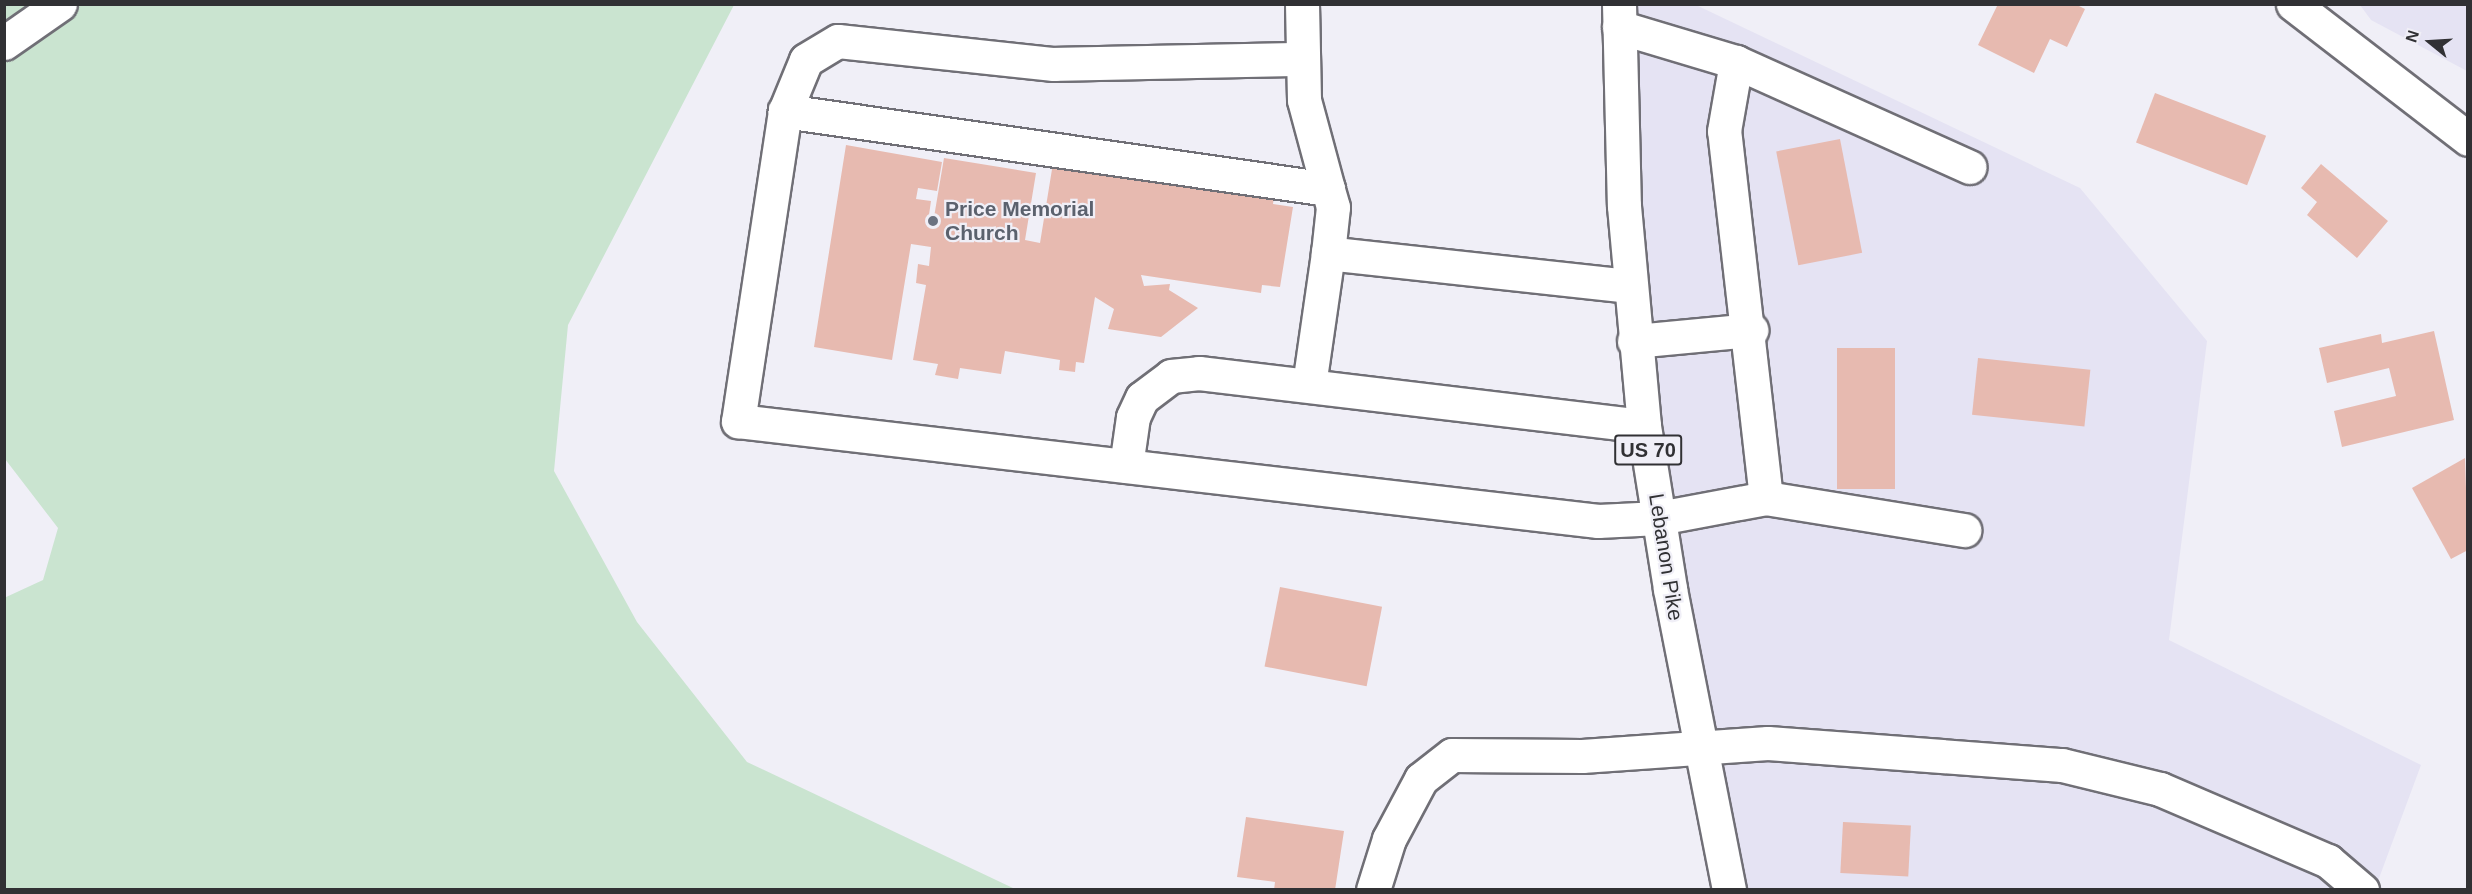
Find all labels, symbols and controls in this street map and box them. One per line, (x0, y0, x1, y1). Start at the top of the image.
north arrow (2400, 12, 2460, 72)
text: N (2403, 28, 2422, 44)
place label: Price Memorial Church (945, 196, 1094, 246)
marker: Price Memorial Church (926, 214, 940, 228)
road number: US 70 (1614, 433, 1682, 467)
street label: Lebanon Pike (1644, 492, 1688, 622)

